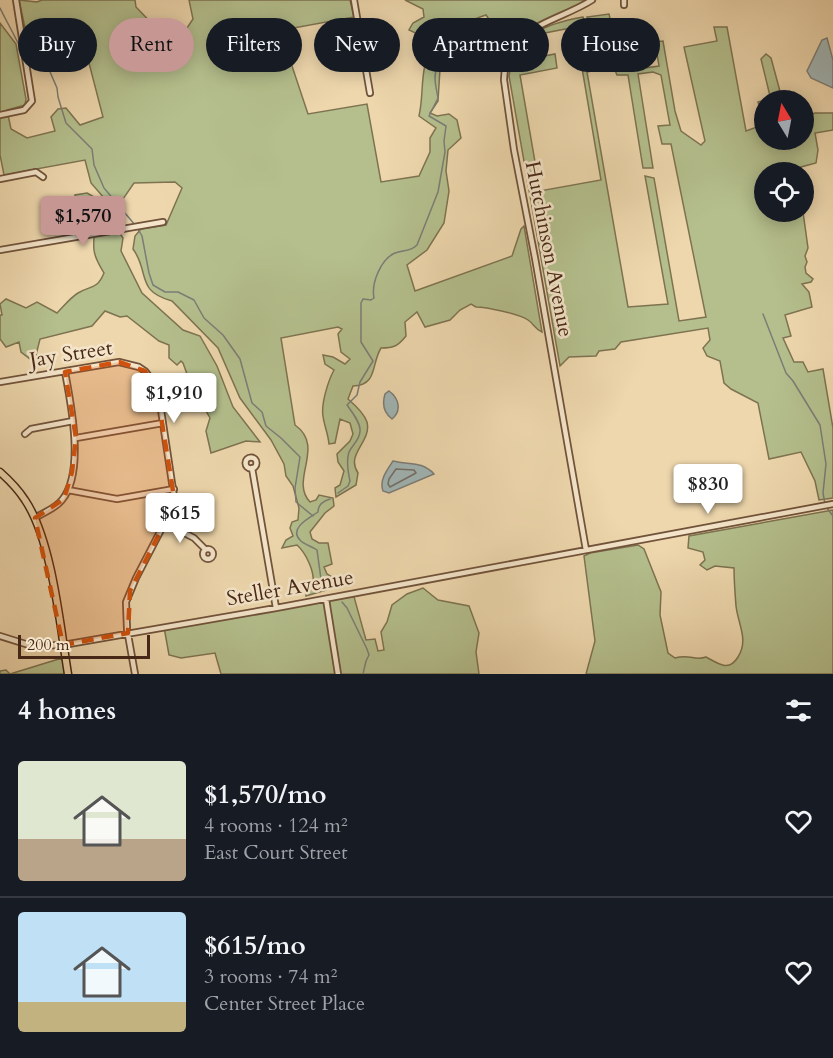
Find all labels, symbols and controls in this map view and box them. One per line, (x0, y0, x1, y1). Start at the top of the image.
chip: Buy (18, 18, 97, 72)
chip: Rent (109, 18, 194, 72)
chip: Filters (206, 18, 302, 72)
chip: New (314, 18, 400, 72)
chip: Apartment (412, 18, 549, 72)
chip: House (561, 18, 660, 72)
north arrow (754, 90, 814, 150)
map controls (754, 90, 814, 222)
street label: Hutchinson Avenue (518, 159, 580, 339)
button: locate (754, 162, 814, 222)
pin: $1,570 (34, 196, 132, 247)
text: $1,570 (54, 202, 112, 229)
street label: Jay Street (25, 333, 115, 375)
pin: $1,910 (125, 373, 223, 424)
text: $1,910 (145, 379, 203, 406)
pin: $830 (672, 464, 744, 515)
text: $830 (688, 470, 728, 497)
pin: $615 (144, 493, 216, 544)
text: $615 (160, 499, 200, 526)
street label: Steller Avenue (224, 563, 356, 613)
scale bar (18, 632, 150, 660)
text: 200 m (27, 634, 69, 656)
text: 4 homes (18, 693, 116, 728)
icon: filters (782, 694, 815, 727)
text: $1,570/mo (204, 777, 327, 812)
icon: home (66, 785, 138, 857)
icon: heart (782, 805, 815, 838)
text: 4 rooms · 124 m² (204, 812, 348, 839)
text: East Court Street (204, 839, 348, 866)
text: $615/mo (204, 928, 306, 963)
icon: home (66, 936, 138, 1008)
icon: heart (782, 956, 815, 989)
text: 3 rooms · 74 m² (204, 963, 337, 990)
text: Center Street Place (204, 990, 365, 1017)

